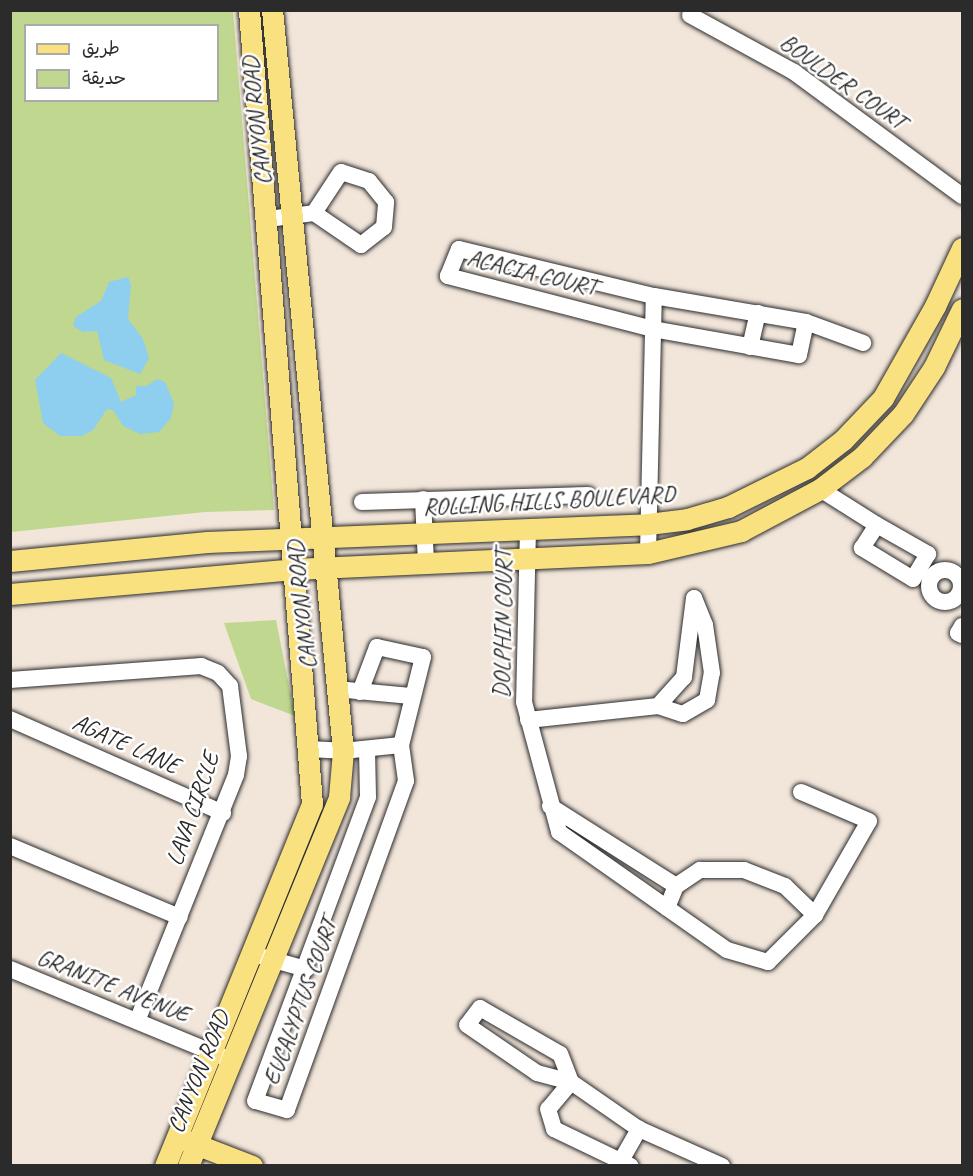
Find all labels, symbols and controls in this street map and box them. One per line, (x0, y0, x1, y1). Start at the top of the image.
legend (24, 24, 219, 102)
street label: BOULDER COURT (774, 28, 912, 136)
text: طريق (82, 37, 120, 59)
street label: CANYON ROAD (236, 55, 278, 187)
text: حديقة (82, 67, 126, 89)
street label: ACACIA COURT (465, 243, 599, 303)
street label: ROLLING HILLS BOULEVARD (422, 480, 676, 522)
street label: CANYON ROAD (281, 539, 323, 671)
street label: DOLPHIN COURT (487, 550, 519, 698)
street label: AGATE LANE (69, 708, 183, 780)
street label: LAVA CIRCLE (160, 749, 226, 869)
street label: EUCALYPTUS COURT (257, 915, 345, 1089)
street label: GRANITE AVENUE (33, 942, 193, 1030)
street label: CANYON ROAD (161, 1006, 237, 1138)

